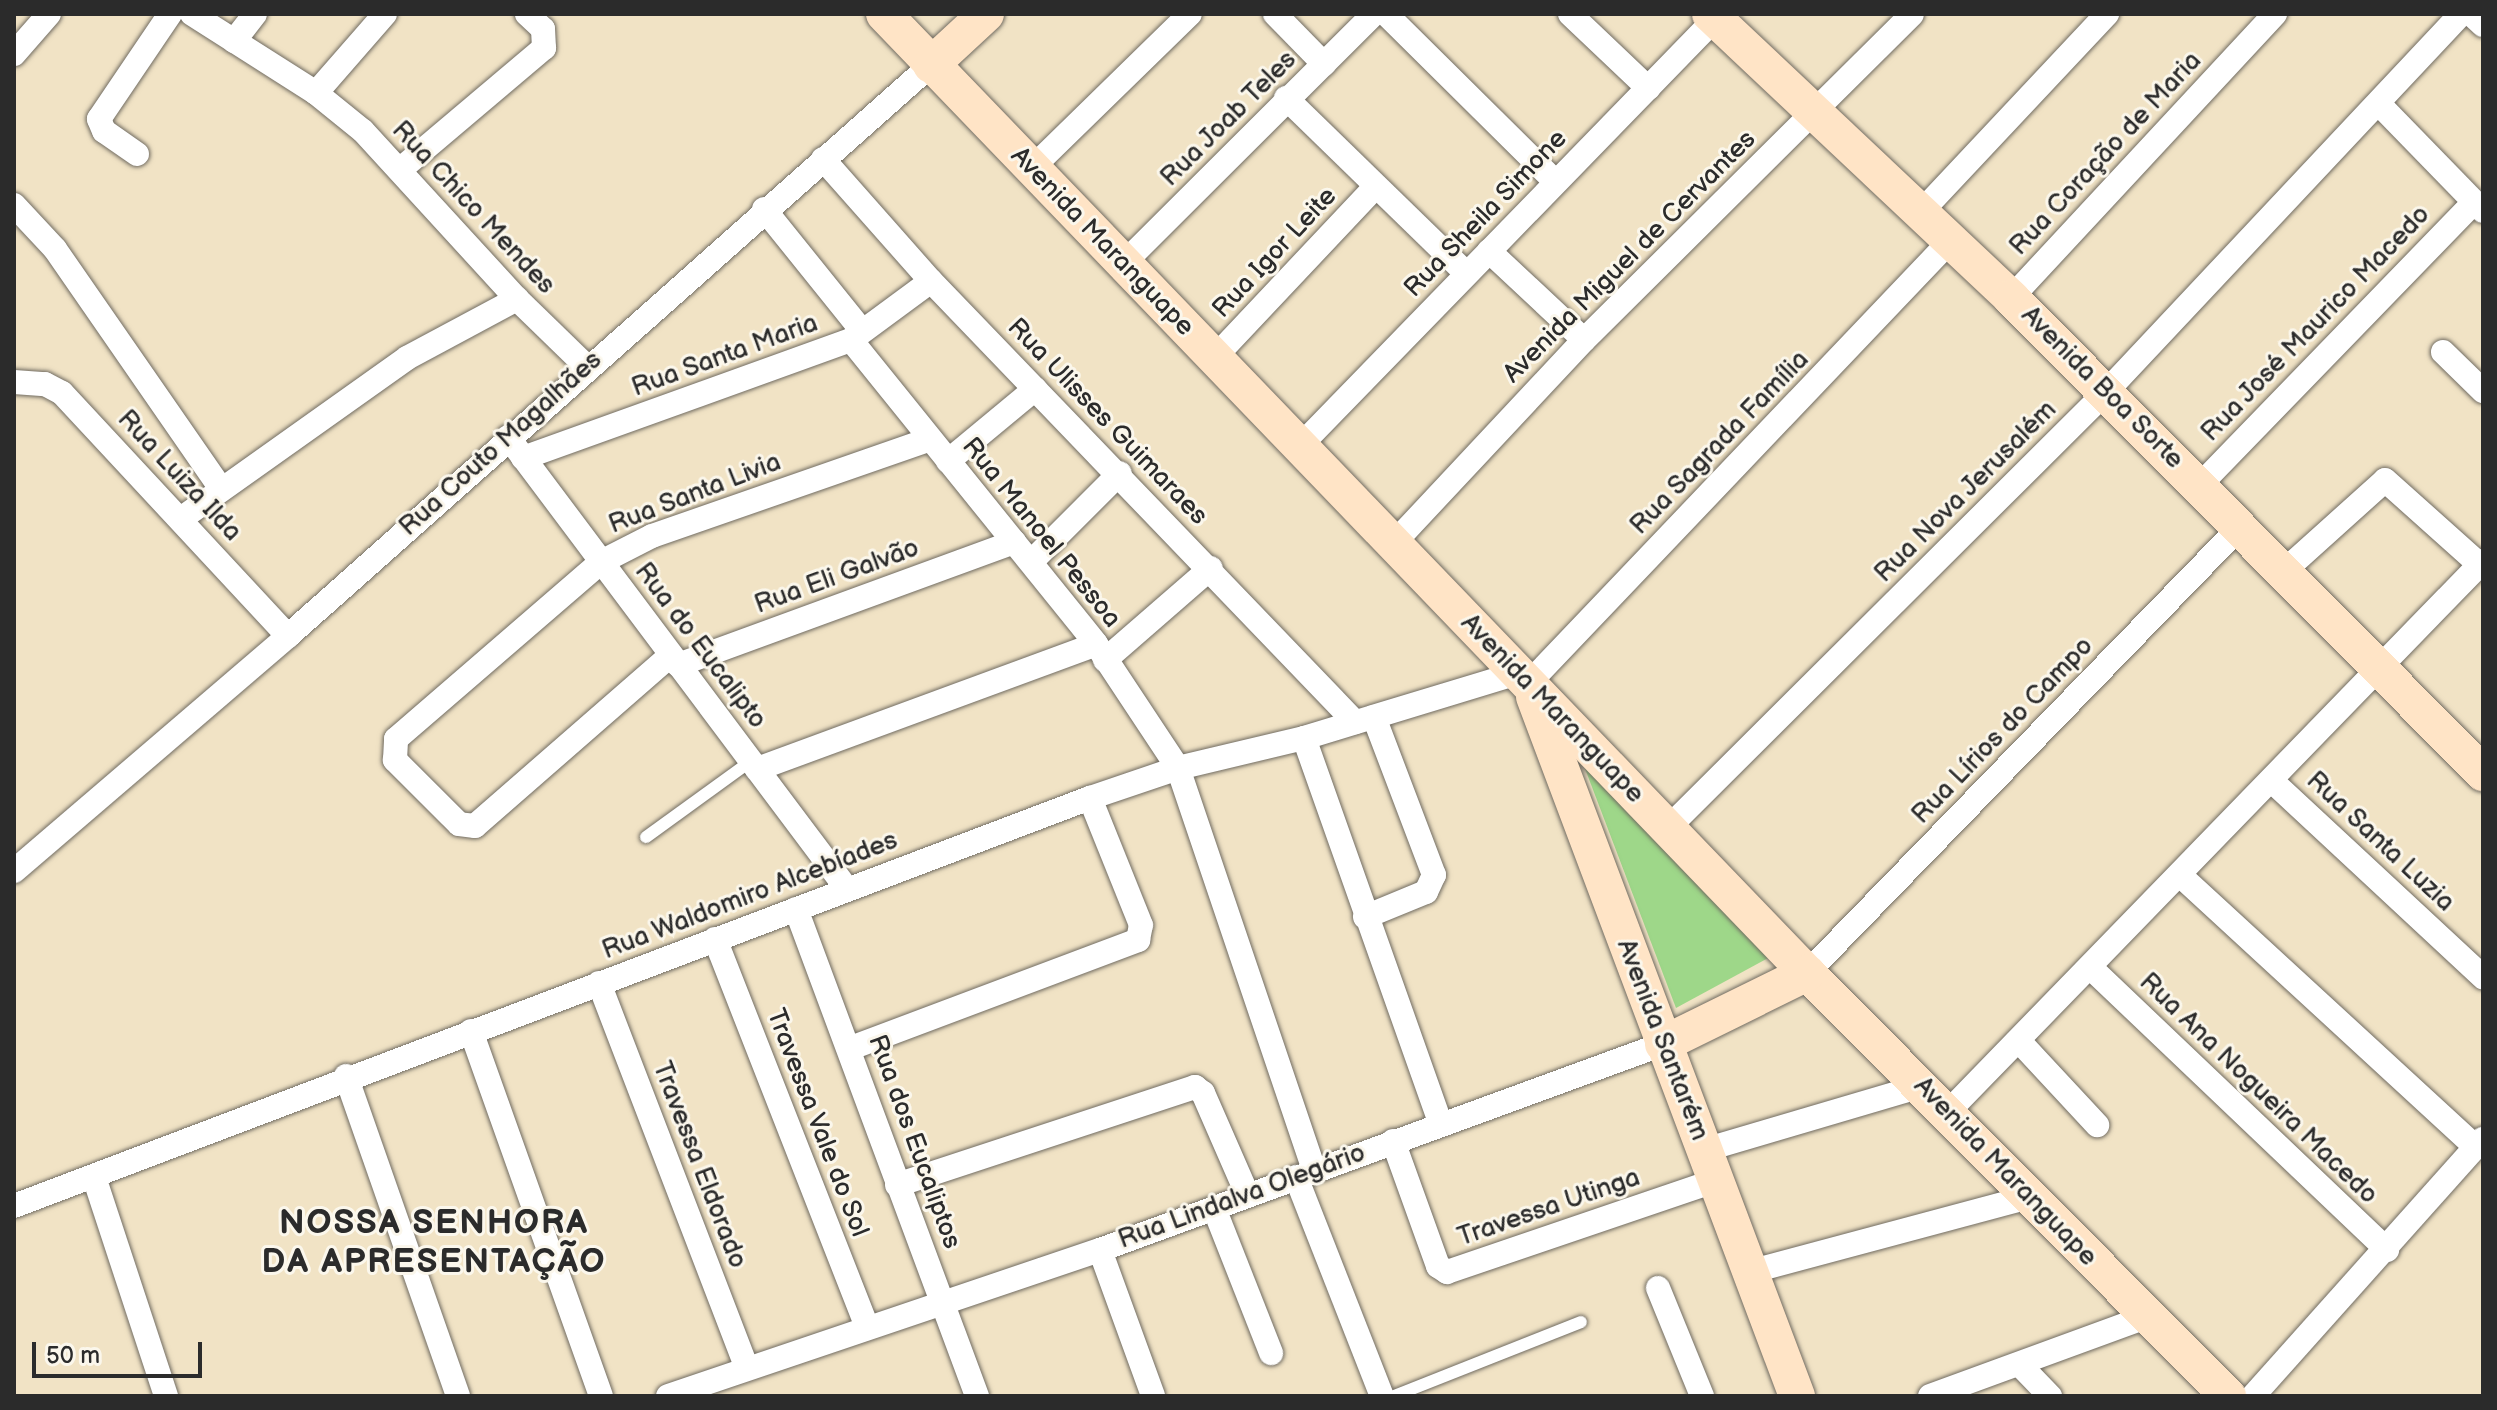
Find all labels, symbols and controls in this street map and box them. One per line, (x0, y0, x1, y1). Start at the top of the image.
street label: Rua Joab Teles (1154, 44, 1304, 194)
street label: Rua Coração de Maria (2004, 46, 2208, 262)
street label: Rua Chico Mendes (385, 115, 561, 301)
street label: Rua Sheila Simone (1398, 123, 1574, 305)
street label: Avenida Miguel de Cervantes (1497, 124, 1763, 390)
street label: Avenida Maranguape (1004, 141, 1200, 343)
street label: Rua Igor Leite (1207, 181, 1343, 325)
street label: Rua José Maurico Macedo (2195, 199, 2437, 449)
street label: Avenida Boa Sorte (2014, 300, 2190, 476)
street label: Rua Santa Maria (628, 308, 822, 404)
street label: Rua Ulisses Guimaraes (1000, 312, 1214, 532)
street label: Rua Sagrada Família (1624, 344, 1816, 542)
street label: Rua Couto Magalhães (393, 345, 609, 543)
street label: Rua Nova Jerusalém (1868, 394, 2064, 590)
street label: Rua Luiza Ilda (111, 404, 247, 548)
street label: Rua Manoel Pessoa (955, 432, 1127, 634)
street label: Rua Santa Livia (604, 447, 786, 541)
street label: Rua Eli Galvão (751, 533, 923, 621)
street label: Rua do Eucalipto (628, 557, 772, 735)
street label: Avenida Maranguape (1454, 608, 1650, 810)
street label: Rua Lírios do Campo (1906, 631, 2100, 831)
street label: Rua Santa Luzia (2299, 765, 2461, 919)
street label: Rua Waldomiro Alcebíades (598, 825, 902, 967)
street label: Avenida Santarém (1609, 935, 1715, 1145)
street label: Rua Ana Nogueira Macedo (2132, 967, 2384, 1211)
street label: Travessa Vale do Sol (759, 1004, 875, 1242)
street label: Rua dos Eucaliptos (861, 1031, 967, 1253)
street label: Travessa Eldorado (645, 1057, 753, 1273)
street label: Avenida Maranguape (1907, 1071, 2103, 1273)
street label: Rua Lindalva Olegário (1114, 1138, 1370, 1256)
street label: Travessa Utinga (1454, 1162, 1644, 1254)
district label: NOSSA SENHORA DA APRESENTAÇÃO (262, 1202, 606, 1282)
scale bar (36, 1326, 206, 1376)
text: 50 m (46, 1341, 100, 1370)

